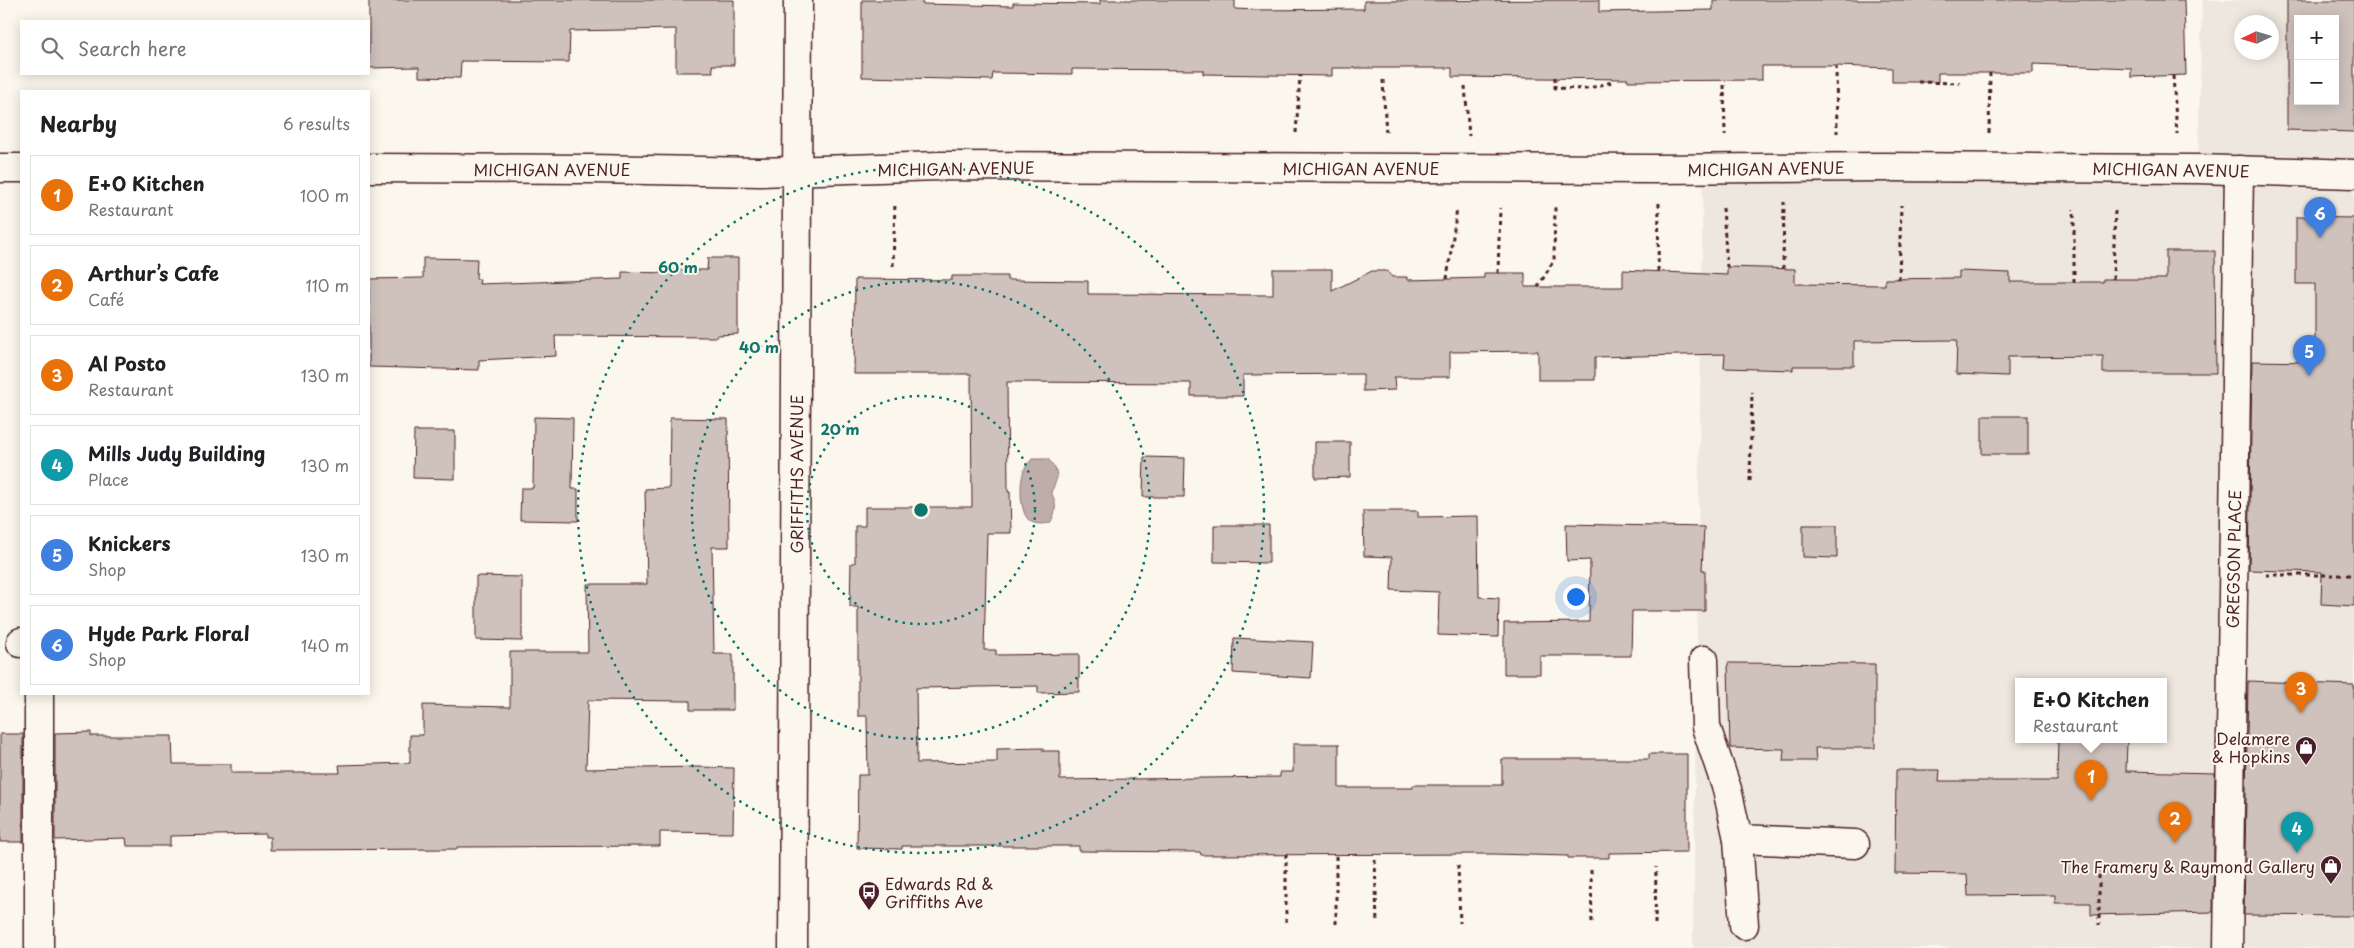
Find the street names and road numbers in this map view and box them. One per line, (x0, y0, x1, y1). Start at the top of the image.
street label: MICHIGAN AVENUE (877, 155, 1035, 181)
street label: MICHIGAN AVENUE (1687, 155, 1845, 181)
street label: MICHIGAN AVENUE (1282, 156, 1440, 180)
street label: MICHIGAN AVENUE (2092, 156, 2250, 182)
street label: MICHIGAN AVENUE (473, 157, 631, 181)
street label: GRIFFITHS AVENUE (784, 395, 808, 553)
street label: GREGSON PLACE (2220, 489, 2246, 629)

